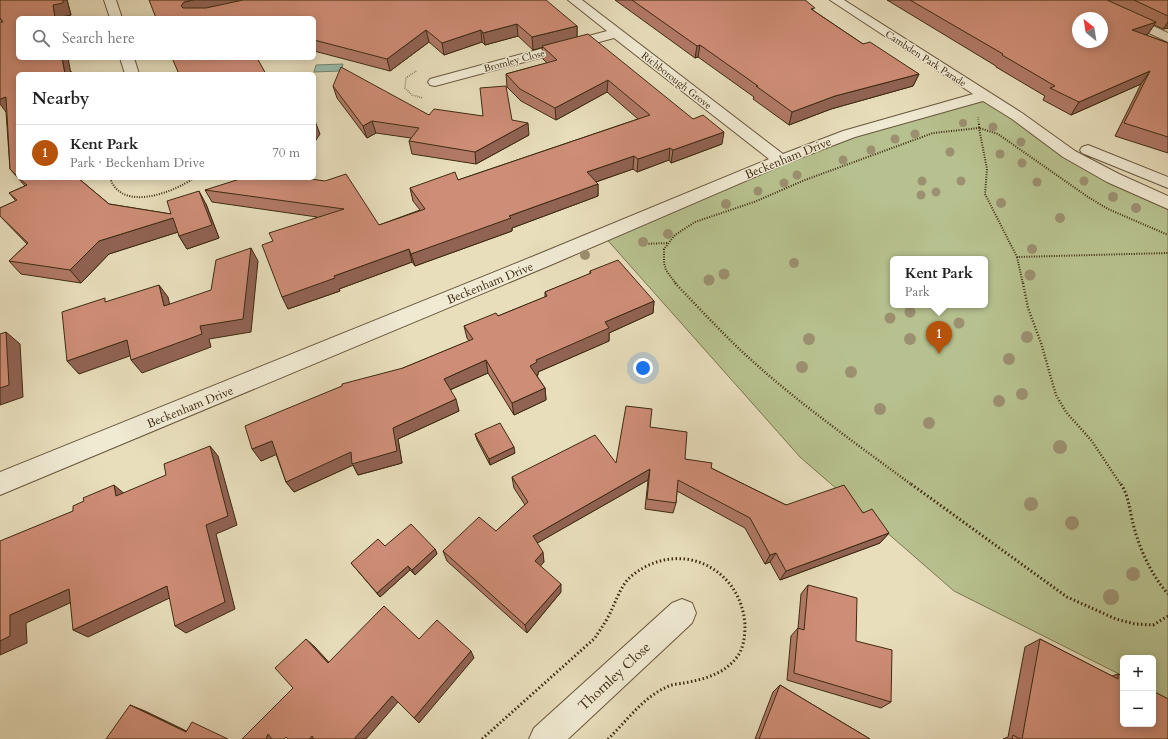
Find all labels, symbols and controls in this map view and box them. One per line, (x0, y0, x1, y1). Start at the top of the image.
north arrow (1072, 12, 1108, 48)
search box (16, 16, 316, 60)
icon: search (30, 27, 52, 49)
street label: Cambden Park Parade (882, 27, 969, 91)
text: Search here (62, 28, 135, 48)
street label: Bromley Close (482, 46, 547, 76)
street label: Richborough Grove (638, 49, 715, 113)
text: Nearby (32, 87, 89, 110)
street label: Beckenham Drive (742, 133, 834, 183)
text: Kent Park (70, 134, 138, 154)
text: 1 (42, 144, 48, 162)
text: 70 m (272, 144, 300, 162)
text: Park · Beckenham Drive (70, 154, 205, 172)
popup (890, 256, 988, 308)
street label: Beckenham Drive (444, 258, 536, 308)
text: Kent Park (905, 263, 973, 283)
text: Park (905, 283, 930, 301)
pin: 1 (926, 321, 952, 354)
your location (633, 358, 653, 378)
street label: Beckenham Drive (144, 382, 236, 432)
street label: Thornley Close (574, 638, 655, 715)
map controls (1120, 655, 1156, 727)
button: + (1120, 655, 1156, 691)
button: − (1120, 691, 1156, 727)

